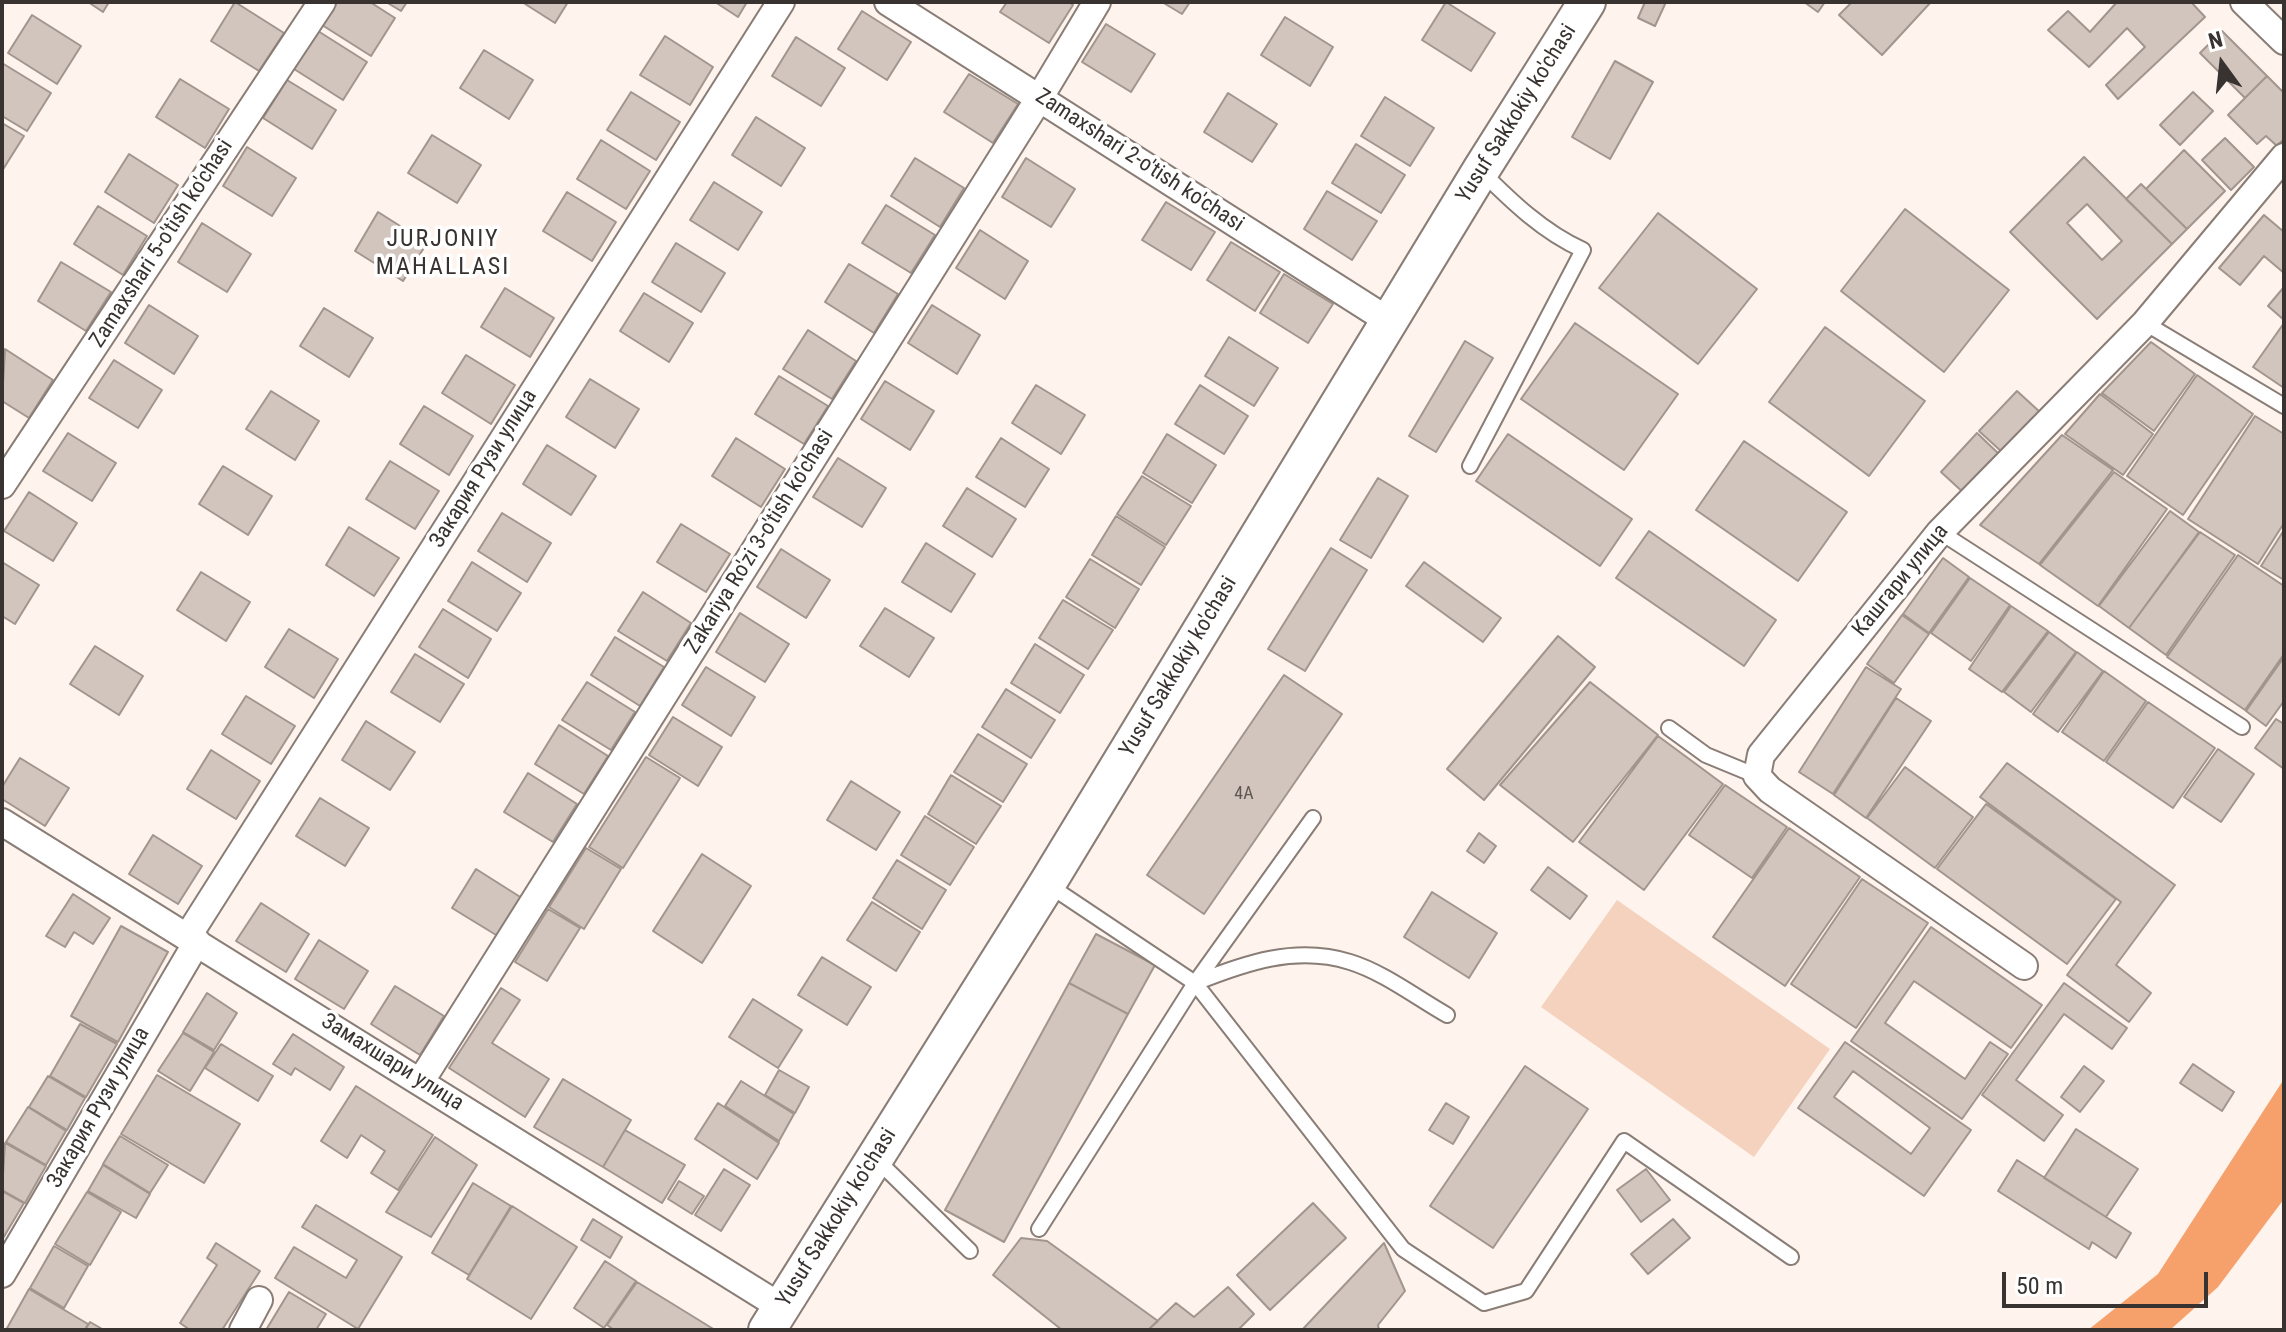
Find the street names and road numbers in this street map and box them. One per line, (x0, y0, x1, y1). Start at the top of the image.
street label: Yusuf Sakkokiy ko'chasi (1451, 20, 1583, 208)
street label: Zamaxshari 2-o'tish ko'chasi (1030, 84, 1248, 238)
street label: Zamaxshari 5-o'tish ko'chasi (85, 135, 239, 353)
street label: Закария Рузи улица (425, 385, 543, 553)
street label: Zakariya Ro'zi 3-o'tish ko'chasi (680, 425, 840, 659)
street label: Кашгари улица (1848, 519, 1954, 643)
street label: Yusuf Sakkokiy ko'chasi (1115, 572, 1243, 762)
street label: Замахшари улица (316, 1009, 468, 1117)
street label: Закария Рузи улица (42, 1023, 156, 1193)
street label: Yusuf Sakkokiy ko'chasi (771, 1124, 903, 1312)

